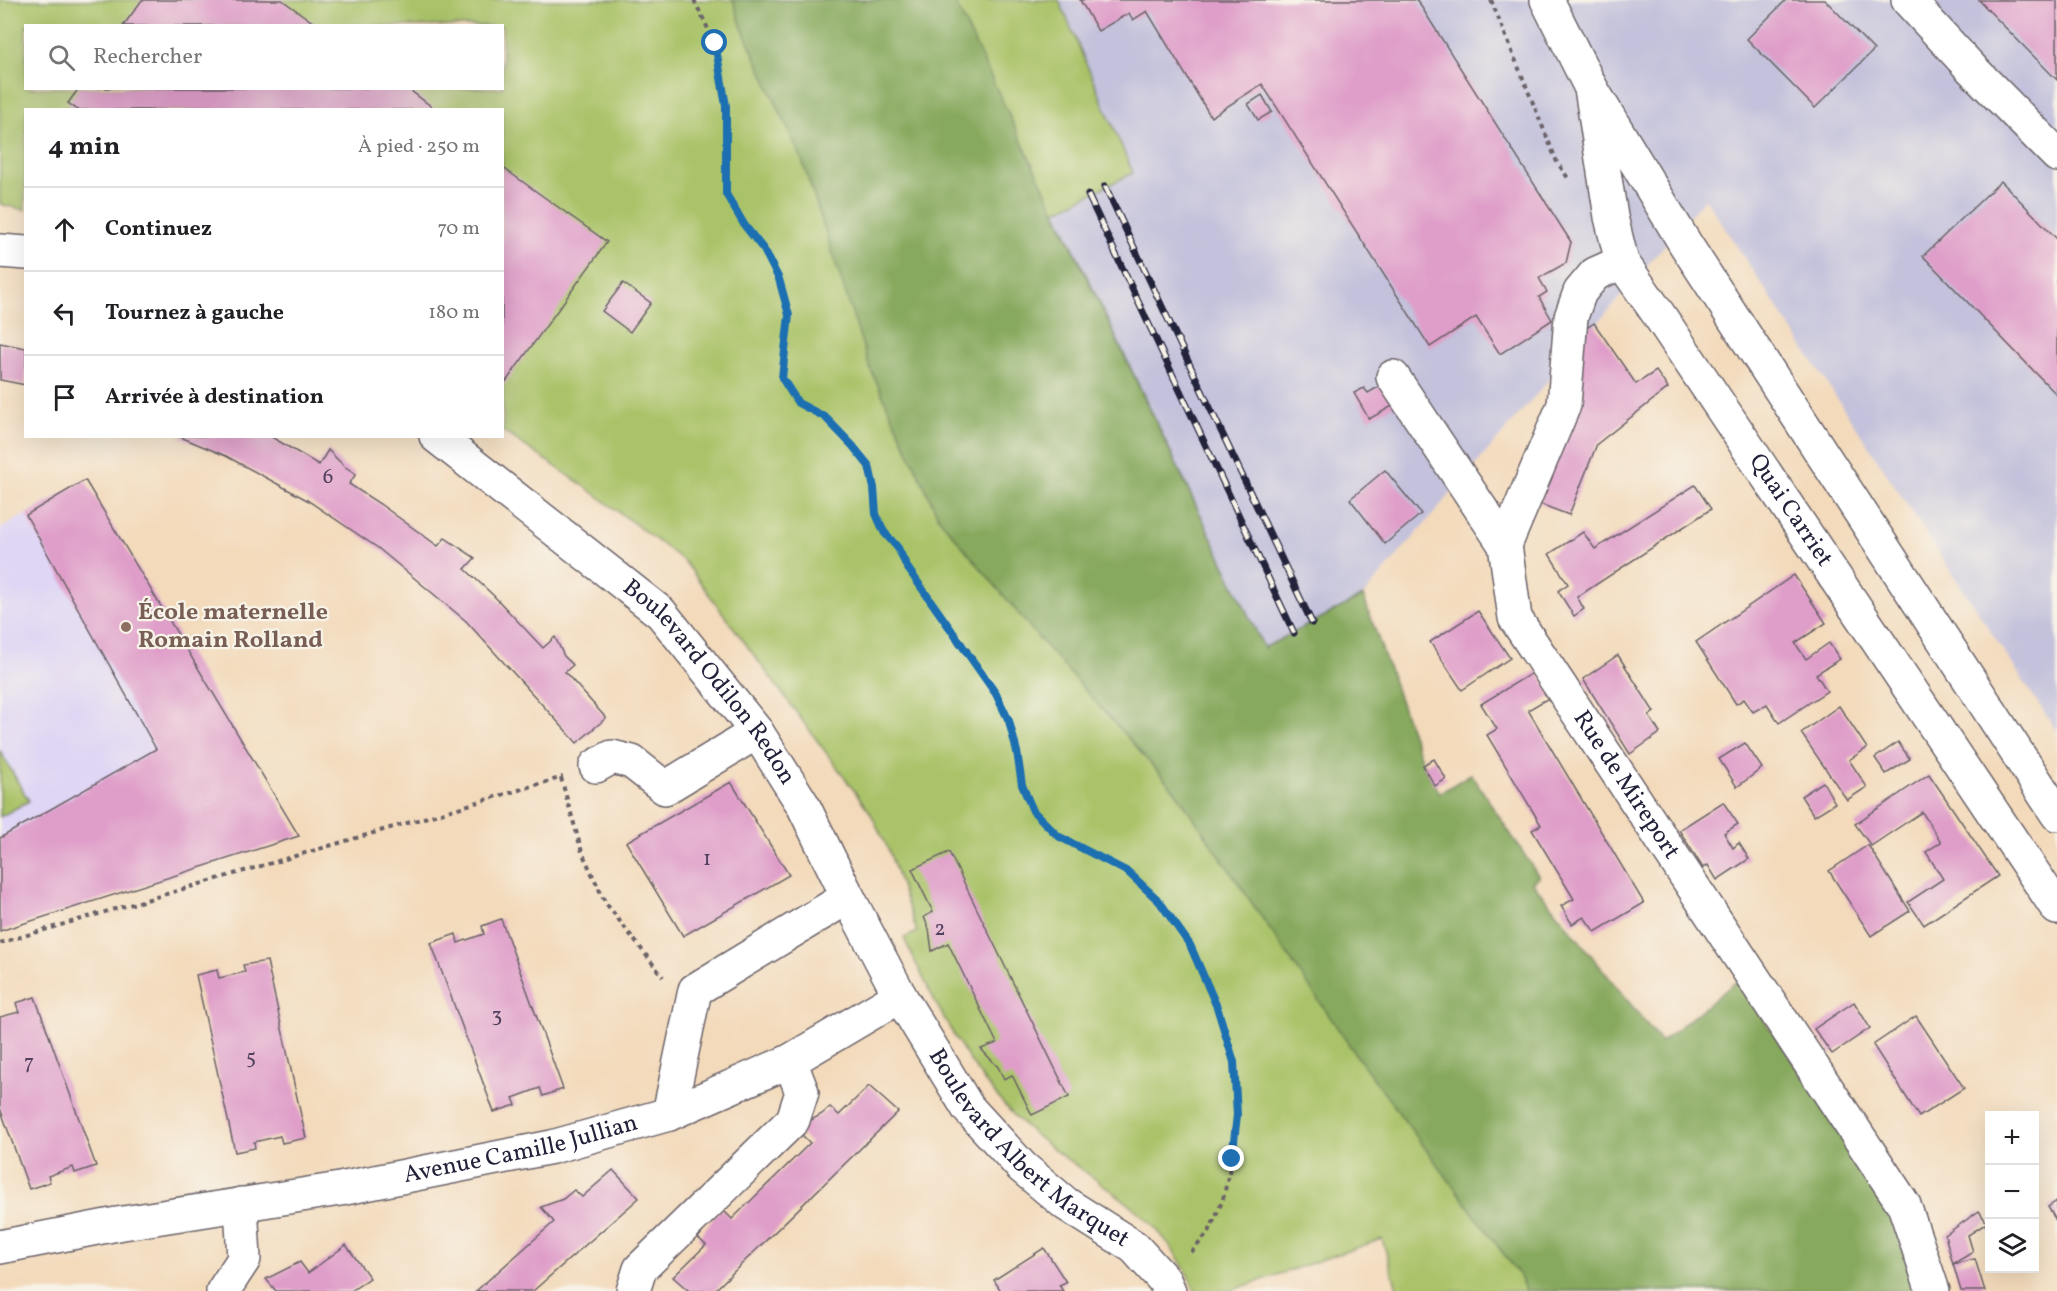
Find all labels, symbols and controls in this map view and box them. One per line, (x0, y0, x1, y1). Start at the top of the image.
search box (24, 24, 504, 90)
route start (701, 29, 727, 55)
icon: search (45, 41, 78, 74)
text: Rechercher (93, 42, 202, 73)
text: 4 min (48, 129, 120, 165)
text: À pied · 250 m (358, 133, 480, 161)
icon: ahead (48, 213, 81, 246)
text: Continuez (105, 214, 212, 245)
text: 70 m (437, 215, 480, 243)
icon: left (48, 297, 81, 330)
text: Tournez à gauche (105, 298, 284, 329)
text: 180 m (428, 299, 480, 327)
icon: arrive (48, 381, 81, 414)
text: Arrivée à destination (105, 382, 324, 413)
street label: Quai Carriet (1740, 447, 1841, 574)
house number: 6 (323, 463, 333, 492)
street label: Boulevard Odilon Redon (615, 572, 803, 792)
place label: École maternelle Romain Rolland (138, 596, 328, 658)
marker: École maternelle Romain Rolland (119, 620, 133, 634)
street label: Rue de Mireport (1564, 704, 1687, 866)
house number: 1 (703, 845, 711, 874)
house number: 2 (934, 915, 946, 944)
house number: 3 (492, 1001, 502, 1030)
street label: Boulevard Albert Marquet (919, 1042, 1136, 1257)
house number: 5 (246, 1043, 256, 1072)
house number: 7 (24, 1049, 34, 1078)
street label: Avenue Camille Jullian (401, 1107, 642, 1193)
map controls (1985, 1111, 2039, 1273)
button: + (1985, 1111, 2039, 1165)
route end (1218, 1145, 1244, 1171)
button: − (1985, 1165, 2039, 1219)
button: layers (1985, 1219, 2039, 1273)

